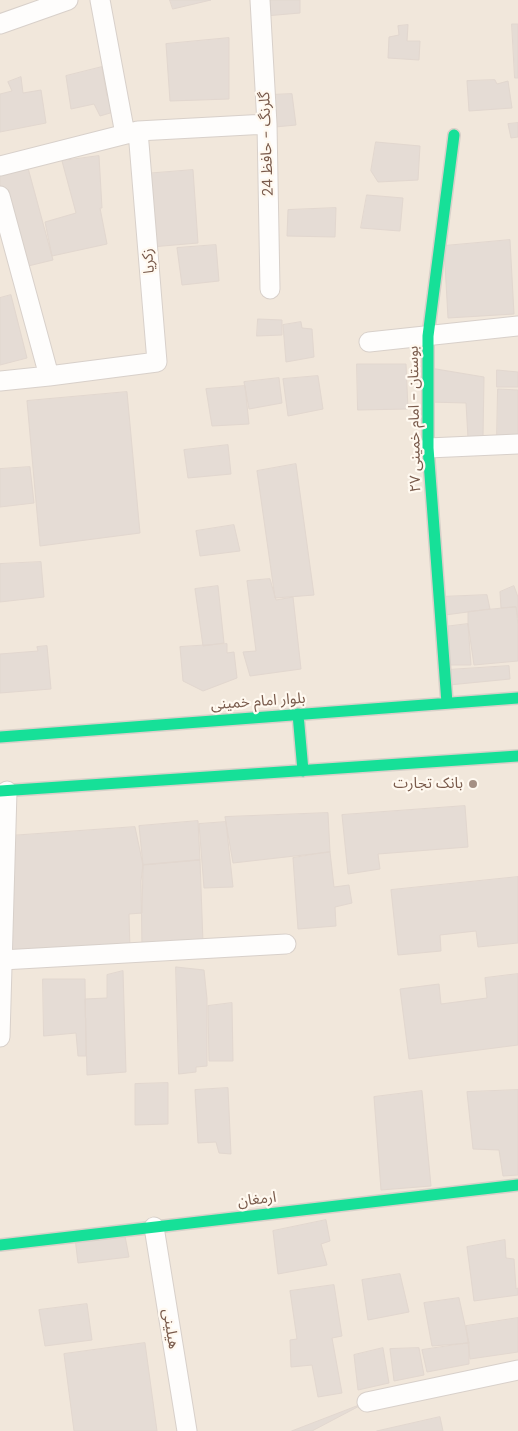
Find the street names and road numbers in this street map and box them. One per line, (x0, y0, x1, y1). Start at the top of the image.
street label: گلرنگ - حافظ 24 (256, 91, 278, 197)
street label: زکریا (139, 248, 159, 274)
street label: بوستان - امام خمینی ۲۷ (405, 346, 425, 492)
street label: بلوار امام خمینی (210, 690, 306, 714)
street label: ارمغان (237, 1189, 277, 1211)
street label: هیلینی (158, 1308, 182, 1350)

